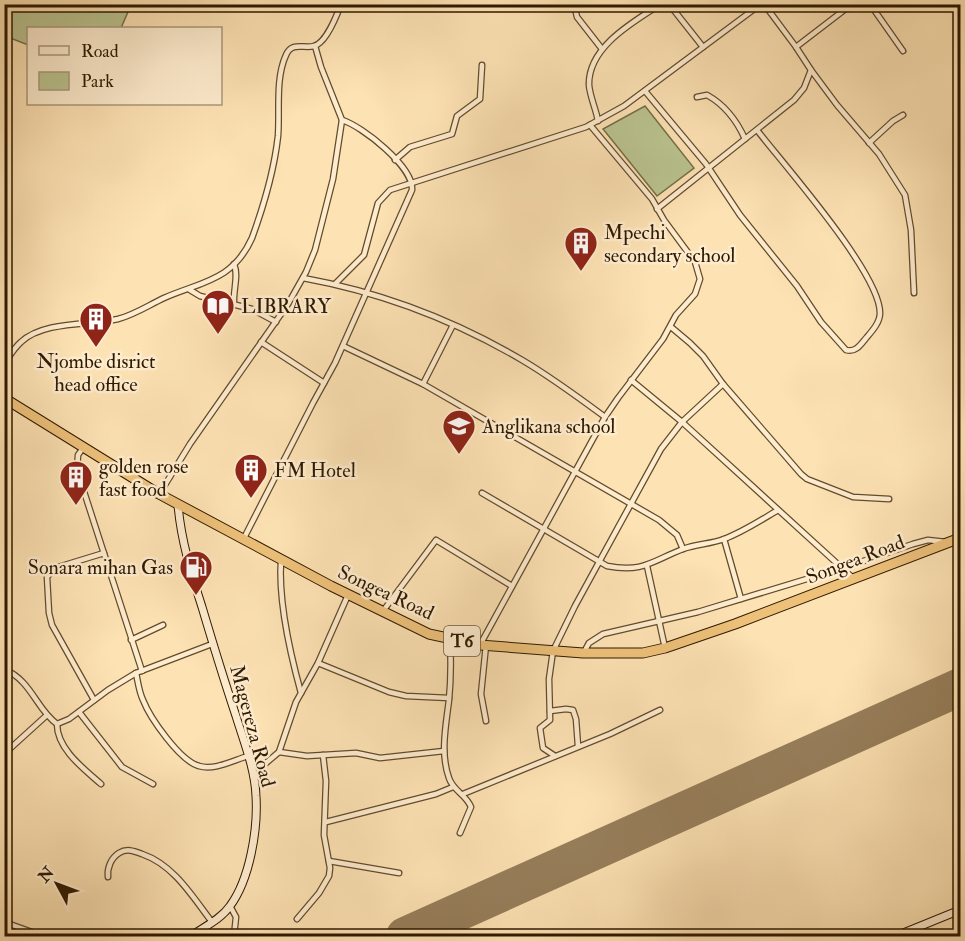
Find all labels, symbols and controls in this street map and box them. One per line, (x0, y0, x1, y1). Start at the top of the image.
legend (27, 27, 222, 105)
text: Road (81, 40, 119, 63)
text: Park (81, 70, 114, 93)
place label: Mpechi secondary school (604, 220, 735, 268)
building icon: Mpechi secondary school (563, 225, 599, 272)
library icon: LIBRARY (200, 288, 236, 335)
place label: LIBRARY (241, 294, 332, 319)
building icon: Njombe disrict head office (78, 301, 114, 348)
place label: Njombe disrict head office (36, 349, 156, 397)
school or university icon: Anglikana school (441, 408, 477, 455)
place label: Anglikana school (481, 414, 615, 439)
building icon: FM Hotel (233, 452, 269, 499)
place label: golden rose fast food (99, 454, 188, 502)
place label: FM Hotel (274, 458, 356, 483)
building icon: golden rose fast food (58, 459, 94, 506)
street label: Songea Road (802, 529, 908, 590)
fuel station icon: Sonara mihan Gas (178, 549, 214, 596)
place label: Sonara mihan Gas (28, 555, 173, 580)
street label: Songea Road (334, 559, 438, 626)
road number: T6 (444, 626, 480, 656)
street label: Magereza Road (224, 662, 281, 790)
north arrow (27, 854, 87, 914)
text: N (34, 862, 59, 888)

